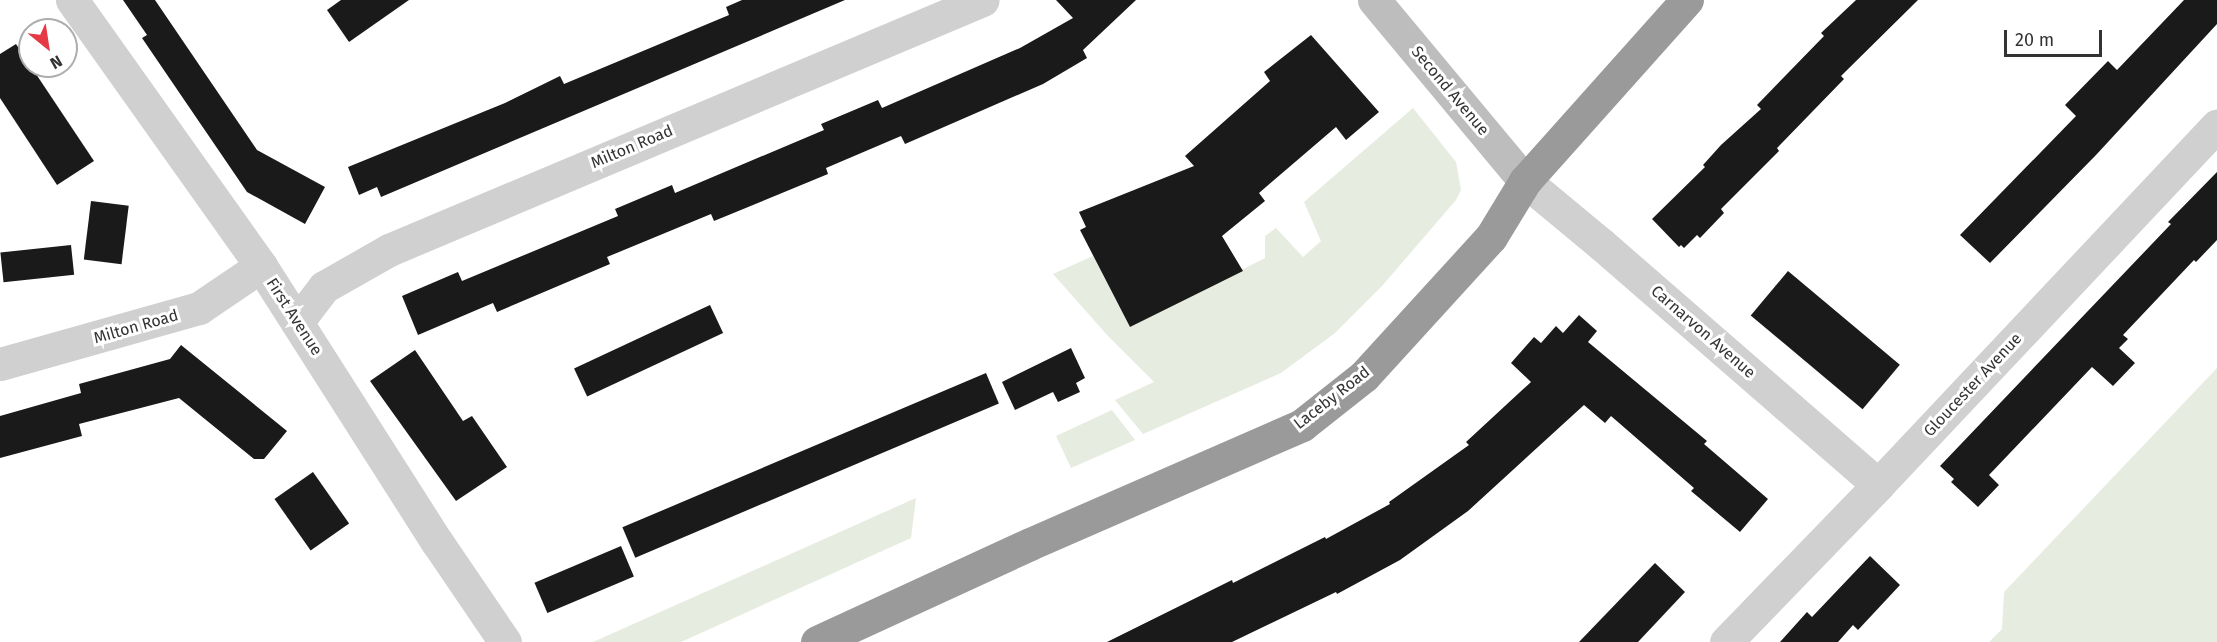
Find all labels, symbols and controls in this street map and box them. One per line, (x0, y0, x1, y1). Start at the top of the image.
north arrow (18, 18, 78, 78)
scale bar (2007, 18, 2104, 56)
text: 20 m (2015, 29, 2054, 51)
street label: Second Avenue (1407, 43, 1493, 139)
text: N (47, 51, 66, 73)
street label: Milton Road (588, 121, 676, 173)
street label: First Avenue (262, 275, 326, 359)
street label: Carnarvon Avenue (1647, 282, 1759, 382)
street label: Milton Road (92, 306, 180, 348)
street label: Gloucester Avenue (1920, 329, 2026, 441)
street label: Laceby Road (1290, 362, 1374, 434)

